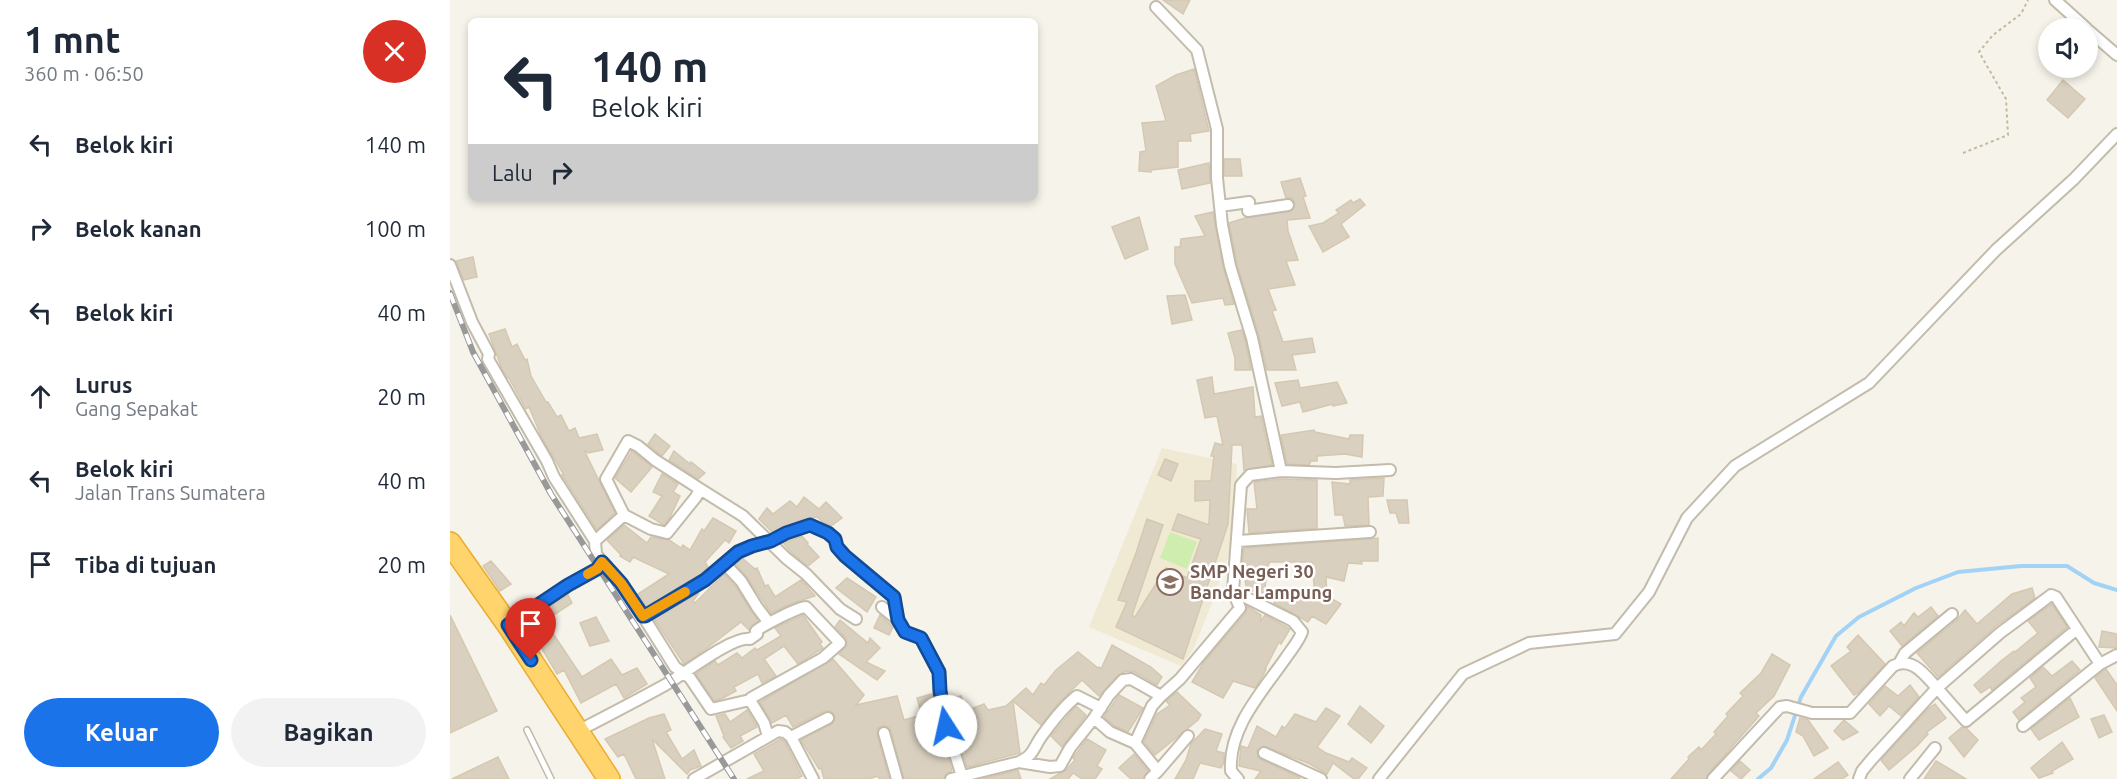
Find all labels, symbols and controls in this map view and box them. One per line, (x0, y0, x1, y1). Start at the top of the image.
map controls (2038, 18, 2098, 78)
button: sound (2038, 18, 2098, 78)
text: 1 mnt (24, 19, 120, 60)
button: close (363, 20, 426, 83)
icon: left (492, 42, 570, 120)
text: 140 m (591, 43, 708, 90)
text: 360 m · 06:50 (24, 62, 144, 85)
text: Belok kiri (591, 92, 703, 122)
icon: left (24, 128, 57, 161)
text: Belok kiri (75, 132, 173, 157)
text: 140 m (365, 132, 426, 157)
icon: right (545, 156, 578, 189)
text: Lalu (492, 160, 533, 185)
icon: right (24, 212, 57, 245)
text: Belok kanan (75, 216, 202, 241)
text: 100 m (365, 216, 426, 241)
icon: left (24, 296, 57, 329)
text: Belok kiri (75, 300, 173, 325)
text: 40 m (377, 300, 426, 325)
text: Lurus (75, 372, 132, 397)
icon: ahead (24, 380, 57, 413)
text: 20 m (377, 384, 426, 409)
text: Gang Sepakat (75, 397, 198, 420)
text: Belok kiri (75, 456, 173, 481)
icon: left (24, 464, 57, 497)
text: 40 m (377, 468, 426, 493)
text: Jalan Trans Sumatera (75, 481, 266, 504)
icon: arrive (24, 548, 57, 581)
text: Tiba di tujuan (75, 552, 216, 577)
text: 20 m (377, 552, 426, 577)
place label: SMP Negeri 30 Bandar Lampung (1190, 561, 1332, 602)
school or university icon: SMP Negeri 30 Bandar Lampung (1155, 567, 1185, 597)
pin (505, 598, 556, 660)
icon: arrive (514, 607, 547, 640)
position arrow (914, 694, 978, 758)
button: Keluar (24, 698, 219, 767)
button: Bagikan (231, 698, 426, 767)

